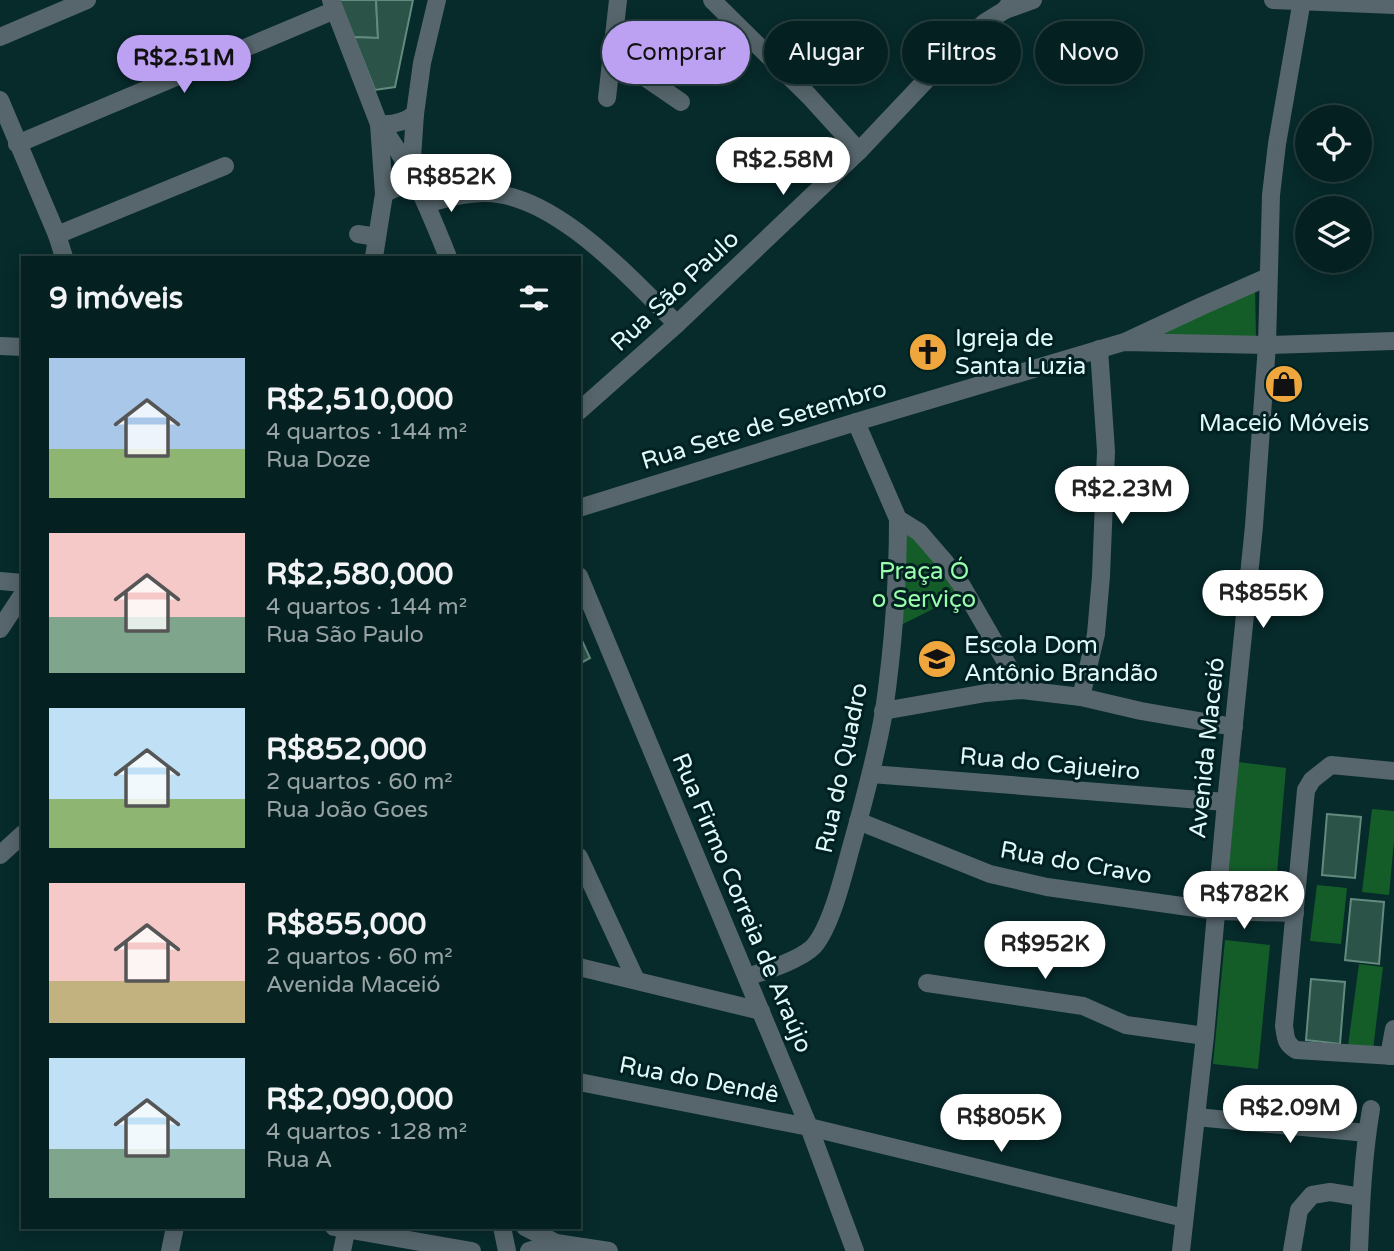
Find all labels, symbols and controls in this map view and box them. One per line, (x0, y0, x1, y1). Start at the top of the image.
chip: Comprar (602, 21, 750, 84)
chip: Alugar (764, 21, 888, 84)
chip: Filtros (902, 21, 1021, 84)
chip: Novo (1035, 21, 1143, 84)
pin: R$2.51M (119, 36, 249, 95)
text: R$2.51M (133, 44, 235, 72)
map controls (1295, 105, 1372, 273)
button: locate (1295, 105, 1372, 182)
pin: R$2.58M (718, 138, 848, 197)
text: R$2.58M (732, 146, 834, 174)
pin: R$852K (394, 154, 508, 214)
text: R$852K (406, 163, 496, 191)
button: layers (1295, 196, 1372, 273)
street label: Rua São Paulo (605, 224, 745, 358)
icon: filters (515, 279, 553, 317)
text: 9 imóveis (49, 280, 183, 317)
place label: Igreja de Santa Luzia (955, 324, 1086, 381)
church icon: Igreja de Santa Luzia (907, 331, 949, 373)
shop icon: Maceió Móveis (1263, 363, 1305, 405)
street label: Rua Sete de Setembro (638, 374, 890, 476)
text: R$2,510,000 (266, 381, 453, 418)
icon: home (105, 386, 189, 470)
place label: Maceió Móveis (1199, 409, 1369, 438)
text: 4 quartos · 144 m² (266, 418, 467, 446)
text: Rua Doze (266, 446, 371, 474)
pin: R$2.23M (1057, 466, 1187, 526)
text: R$2.23M (1071, 475, 1173, 503)
text: R$2,580,000 (266, 556, 453, 593)
park label: Praça Ó o Serviço (872, 556, 976, 614)
icon: home (105, 561, 189, 645)
pin: R$855K (1206, 570, 1320, 630)
text: R$855K (1218, 579, 1308, 607)
text: 4 quartos · 144 m² (266, 593, 467, 621)
text: Rua São Paulo (266, 621, 424, 649)
place label: Escola Dom Antônio Brandão (964, 631, 1158, 688)
school or university icon: Escola Dom Antônio Brandão (916, 638, 958, 680)
street label: Avenida Maceió (1183, 656, 1231, 840)
street label: Rua do Quadro (810, 680, 874, 856)
text: R$852,000 (266, 731, 427, 768)
icon: home (105, 736, 189, 820)
street label: Rua do Cajueiro (958, 742, 1142, 786)
street label: Rua Firmo Correia de Araújo (666, 749, 818, 1057)
text: 2 quartos · 60 m² (266, 768, 453, 796)
text: Rua João Goes (266, 796, 428, 824)
street label: Rua do Cravo (998, 835, 1154, 891)
pin: R$782K (1187, 872, 1301, 931)
text: R$782K (1199, 880, 1289, 908)
text: R$855,000 (266, 906, 426, 943)
icon: home (105, 911, 189, 995)
pin: R$952K (988, 922, 1102, 981)
text: R$952K (1000, 930, 1090, 958)
text: 2 quartos · 60 m² (266, 943, 453, 971)
text: Avenida Maceió (266, 971, 441, 999)
street label: Rua do Dendê (617, 1050, 781, 1110)
text: R$2,090,000 (266, 1081, 453, 1118)
icon: home (105, 1086, 189, 1170)
pin: R$2.09M (1225, 1086, 1355, 1145)
pin: R$805K (944, 1094, 1058, 1154)
text: R$2.09M (1239, 1094, 1341, 1122)
text: R$805K (956, 1103, 1046, 1131)
text: 4 quartos · 128 m² (266, 1118, 467, 1146)
text: Rua A (266, 1146, 332, 1174)

